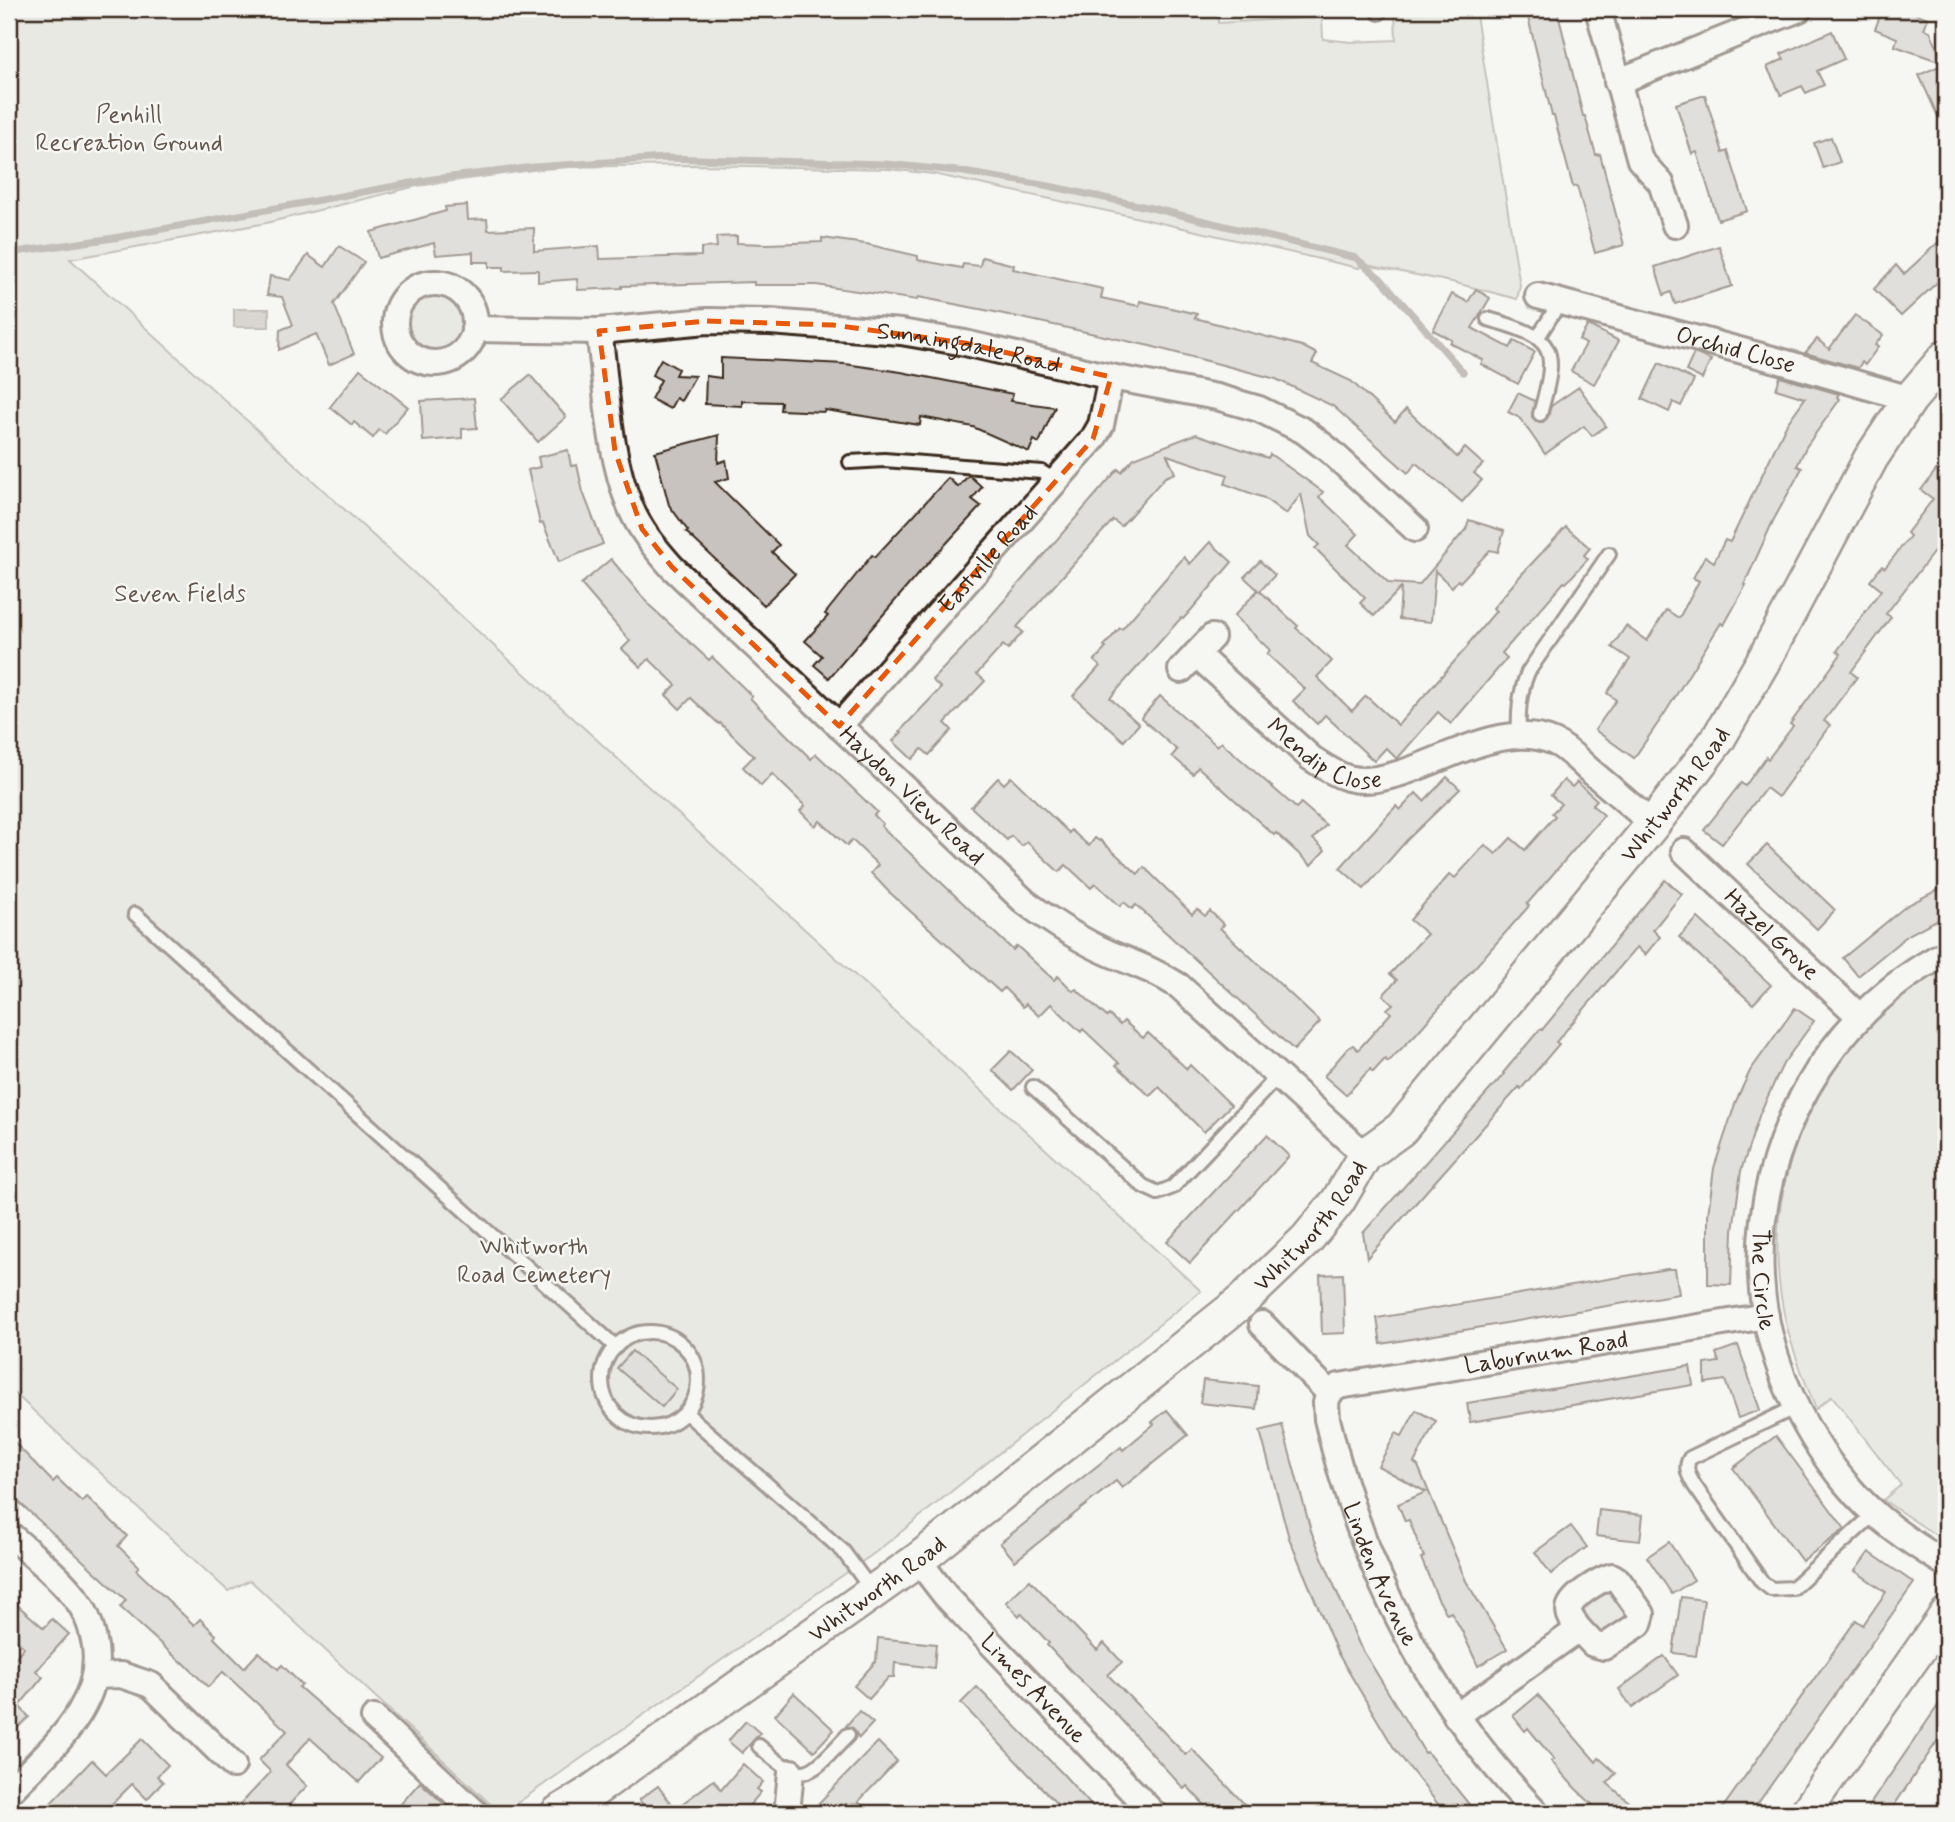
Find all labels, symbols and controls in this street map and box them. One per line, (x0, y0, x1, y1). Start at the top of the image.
park label: Penhill Recreation Ground (35, 100, 223, 159)
street label: Sunningdale Road (876, 316, 1063, 382)
street label: Orchid Close (1673, 320, 1799, 382)
street label: Eastville Road (932, 498, 1045, 620)
park label: Seven Fields (114, 579, 246, 610)
street label: Mendip Close (1259, 711, 1384, 797)
street label: Haydon View Road (832, 720, 991, 873)
street label: Whitworth Road (1614, 722, 1738, 869)
street label: Hazel Grove (1717, 882, 1826, 988)
street label: Whitworth Road (1247, 1155, 1375, 1299)
street label: The Circle (1744, 1227, 1782, 1333)
park label: Whitworth Road Cemetery (457, 1232, 611, 1291)
street label: Laburnum Road (1462, 1325, 1630, 1382)
street label: Linden Avenue (1335, 1499, 1424, 1652)
street label: Whitworth Road (803, 1529, 953, 1650)
street label: Limes Avenue (973, 1627, 1093, 1751)

